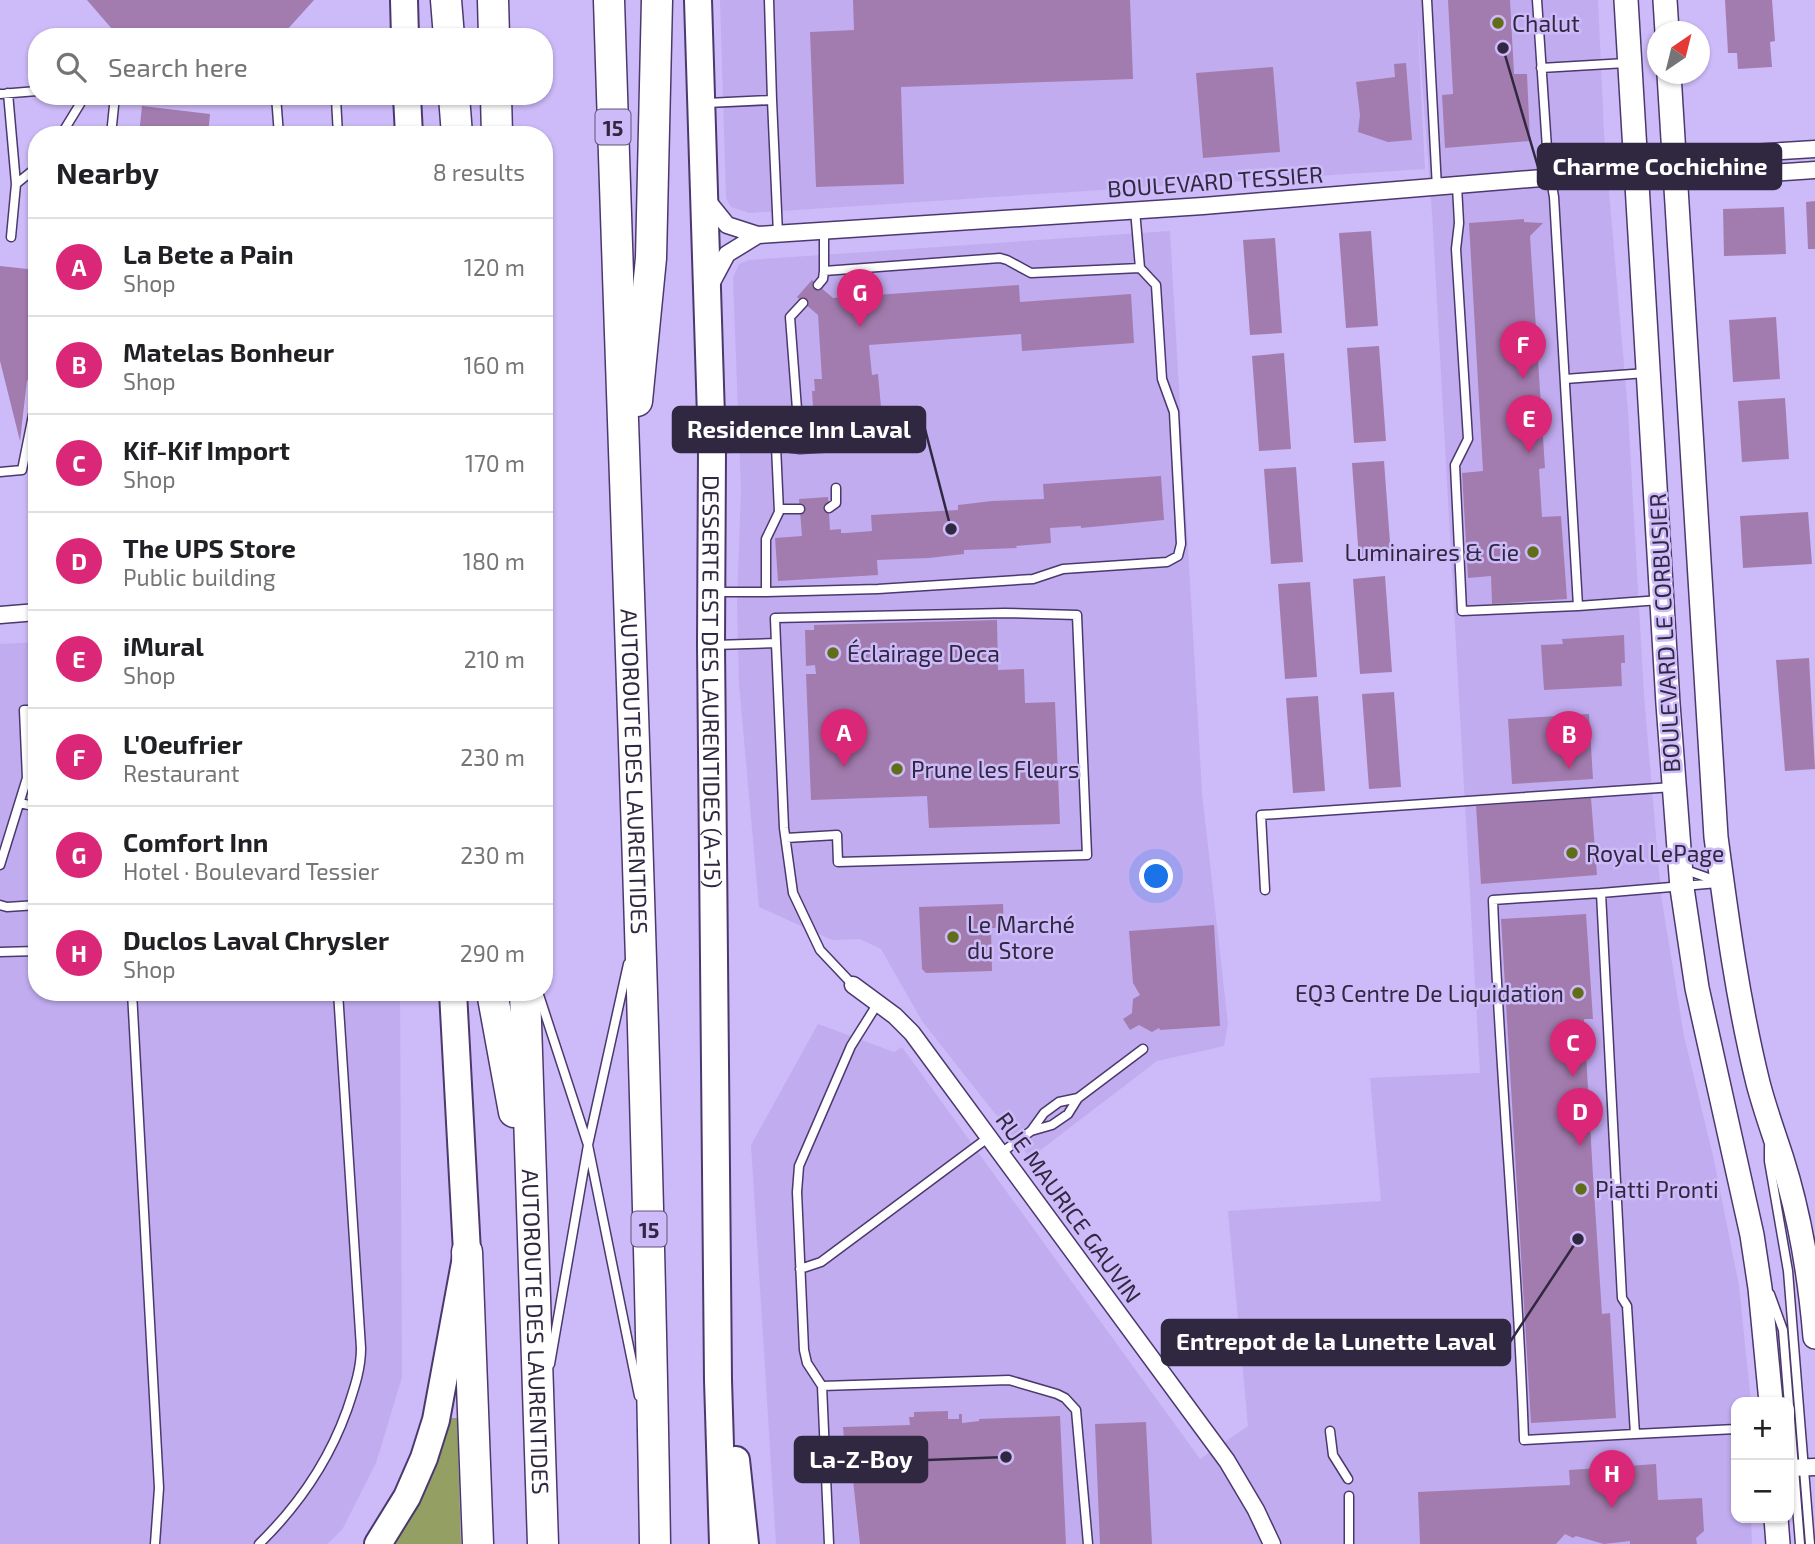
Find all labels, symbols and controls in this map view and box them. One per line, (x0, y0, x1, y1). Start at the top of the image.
place label: Chalut (1512, 9, 1580, 37)
marker: Chalut (1490, 15, 1506, 31)
north arrow (1647, 21, 1710, 84)
search box (28, 28, 553, 105)
icon: search (52, 48, 90, 86)
text: Search here (108, 51, 248, 82)
road number: 15 (596, 110, 630, 144)
callout: Charme Cochichine (1538, 144, 1781, 189)
text: Charme Cochichine (1552, 151, 1768, 180)
text: Nearby (56, 154, 159, 190)
text: 8 results (433, 158, 525, 186)
street label: BOULEVARD TESSIER (1106, 159, 1324, 203)
text: La Bete a Pain (123, 238, 294, 269)
text: A (71, 253, 87, 281)
text: 120 m (464, 253, 525, 281)
text: Shop (123, 269, 176, 297)
pin: G (837, 269, 883, 327)
pin: F (1500, 321, 1546, 379)
text: Matelas Bonheur (123, 336, 334, 367)
text: B (72, 351, 86, 379)
text: 160 m (464, 351, 525, 379)
text: Shop (123, 367, 176, 395)
pin: E (1506, 395, 1552, 453)
callout: Residence Inn Laval (673, 407, 925, 452)
text: Residence Inn Laval (687, 414, 911, 443)
text: Kif-Kif Import (123, 434, 290, 465)
text: C (72, 449, 86, 477)
text: 170 m (465, 449, 525, 477)
text: Shop (123, 465, 176, 493)
street label: DESSERTE EST DES LAURENTIDES (A-15) (697, 475, 727, 889)
street label: BOULEVARD LE CORBUSIER (1643, 493, 1685, 773)
text: The UPS Store (123, 532, 296, 563)
place label: Luminaires & Cie (1344, 538, 1519, 566)
marker: Luminaires & Cie (1525, 544, 1541, 560)
text: D (71, 547, 87, 575)
text: 180 m (463, 547, 525, 575)
text: Public building (123, 563, 276, 591)
street label: AUTOROUTE DES LAURENTIDES (616, 608, 654, 935)
text: iMural (123, 630, 204, 661)
place label: Éclairage Deca (847, 639, 1000, 667)
text: E (72, 645, 86, 673)
text: 210 m (464, 645, 525, 673)
marker: Éclairage Deca (825, 645, 841, 661)
text: Shop (123, 661, 176, 689)
pin: A (821, 709, 867, 767)
pin: B (1546, 711, 1592, 769)
text: L'Oeufrier (123, 728, 243, 759)
text: F (73, 743, 85, 771)
text: 230 m (460, 743, 525, 771)
place label: Prune les Fleurs (911, 755, 1079, 783)
text: Restaurant (123, 759, 240, 787)
marker: Prune les Fleurs (889, 761, 905, 777)
text: Comfort Inn (123, 826, 268, 857)
place label: Royal LePage (1586, 839, 1724, 867)
text: G (72, 841, 86, 869)
text: 230 m (460, 841, 525, 869)
marker: Royal LePage (1564, 845, 1580, 861)
text: Hotel · Boulevard Tessier (123, 857, 379, 885)
your location (1139, 859, 1173, 893)
place label: Le Marché du Store (967, 910, 1075, 964)
text: Duclos Laval Chrysler (123, 924, 389, 955)
marker: Le Marché du Store (945, 929, 961, 945)
text: H (71, 939, 87, 967)
text: 290 m (460, 939, 525, 967)
text: Shop (123, 955, 176, 983)
place label: EQ3 Centre De Liquidation (1295, 979, 1564, 1007)
marker: EQ3 Centre De Liquidation (1570, 985, 1586, 1001)
pin: C (1550, 1019, 1596, 1077)
pin: D (1557, 1088, 1603, 1146)
street label: RUE MAURICE GAUVIN (990, 1106, 1148, 1308)
street label: AUTOROUTE DES LAURENTIDES (517, 1169, 555, 1495)
place label: Piatti Pronti (1595, 1175, 1719, 1203)
marker: Piatti Pronti (1573, 1181, 1589, 1197)
road number: 15 (632, 1212, 666, 1246)
callout: Entrepot de la Lunette Laval (1162, 1320, 1510, 1365)
text: Entrepot de la Lunette Laval (1176, 1326, 1496, 1355)
map controls (1731, 1397, 1794, 1523)
button: + (1731, 1397, 1794, 1460)
callout: La-Z-Boy (795, 1437, 927, 1482)
text: La-Z-Boy (809, 1444, 913, 1473)
pin: H (1589, 1450, 1635, 1508)
button: − (1731, 1460, 1794, 1523)

